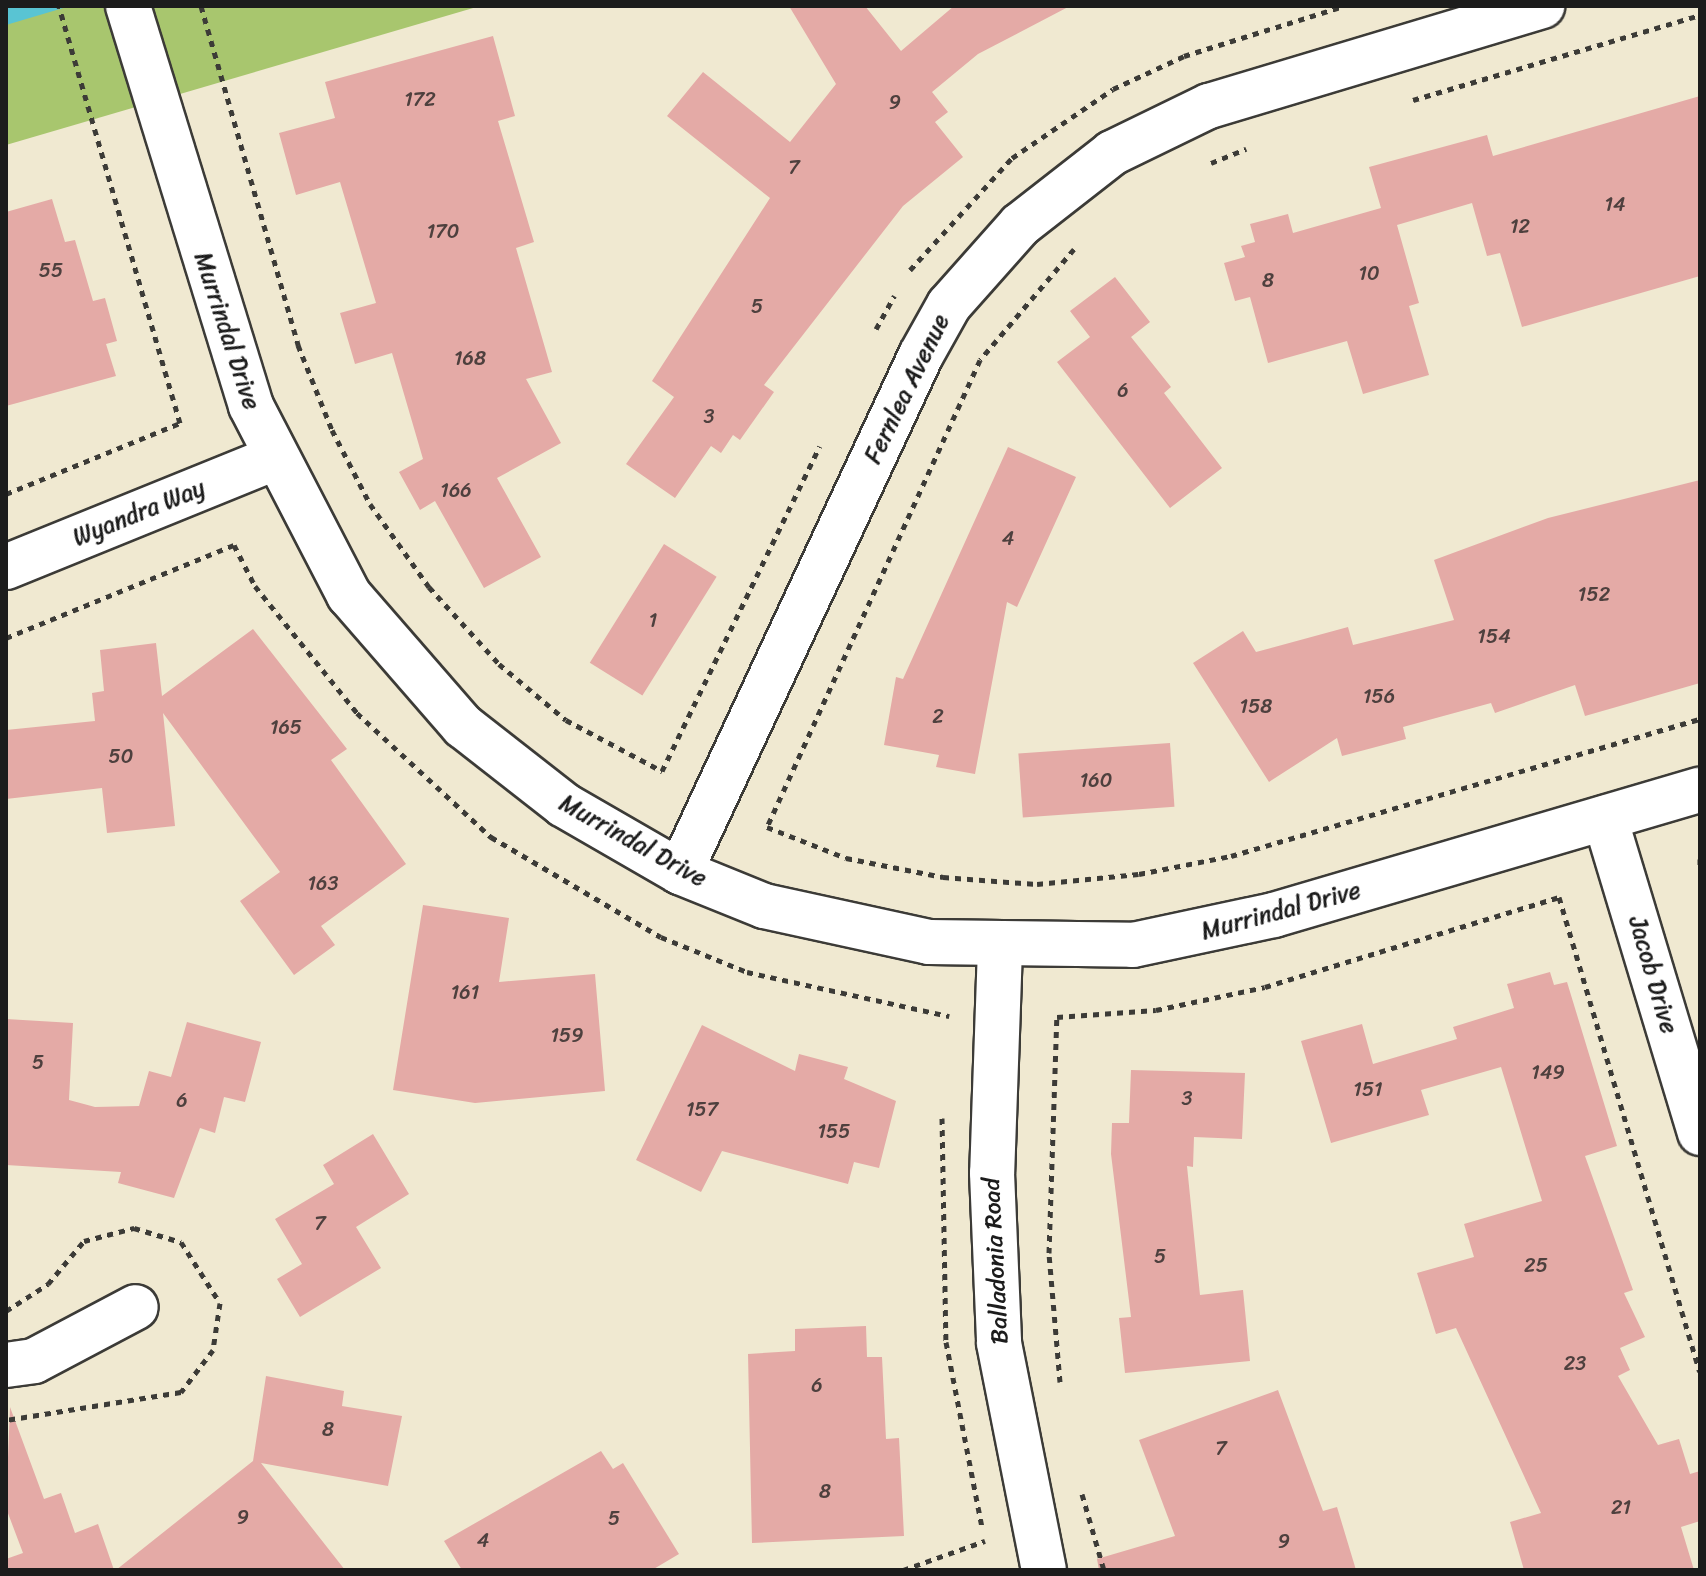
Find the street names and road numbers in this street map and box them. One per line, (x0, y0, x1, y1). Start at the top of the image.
street label: Murrindal Drive (188, 249, 266, 413)
street label: Fernlea Avenue (858, 310, 956, 468)
street label: Wyandra Way (69, 473, 209, 553)
street label: Murrindal Drive (554, 789, 712, 893)
street label: Murrindal Drive (1198, 876, 1364, 946)
street label: Jacob Drive (1623, 913, 1683, 1037)
street label: Balladonia Road (977, 1177, 1015, 1345)

